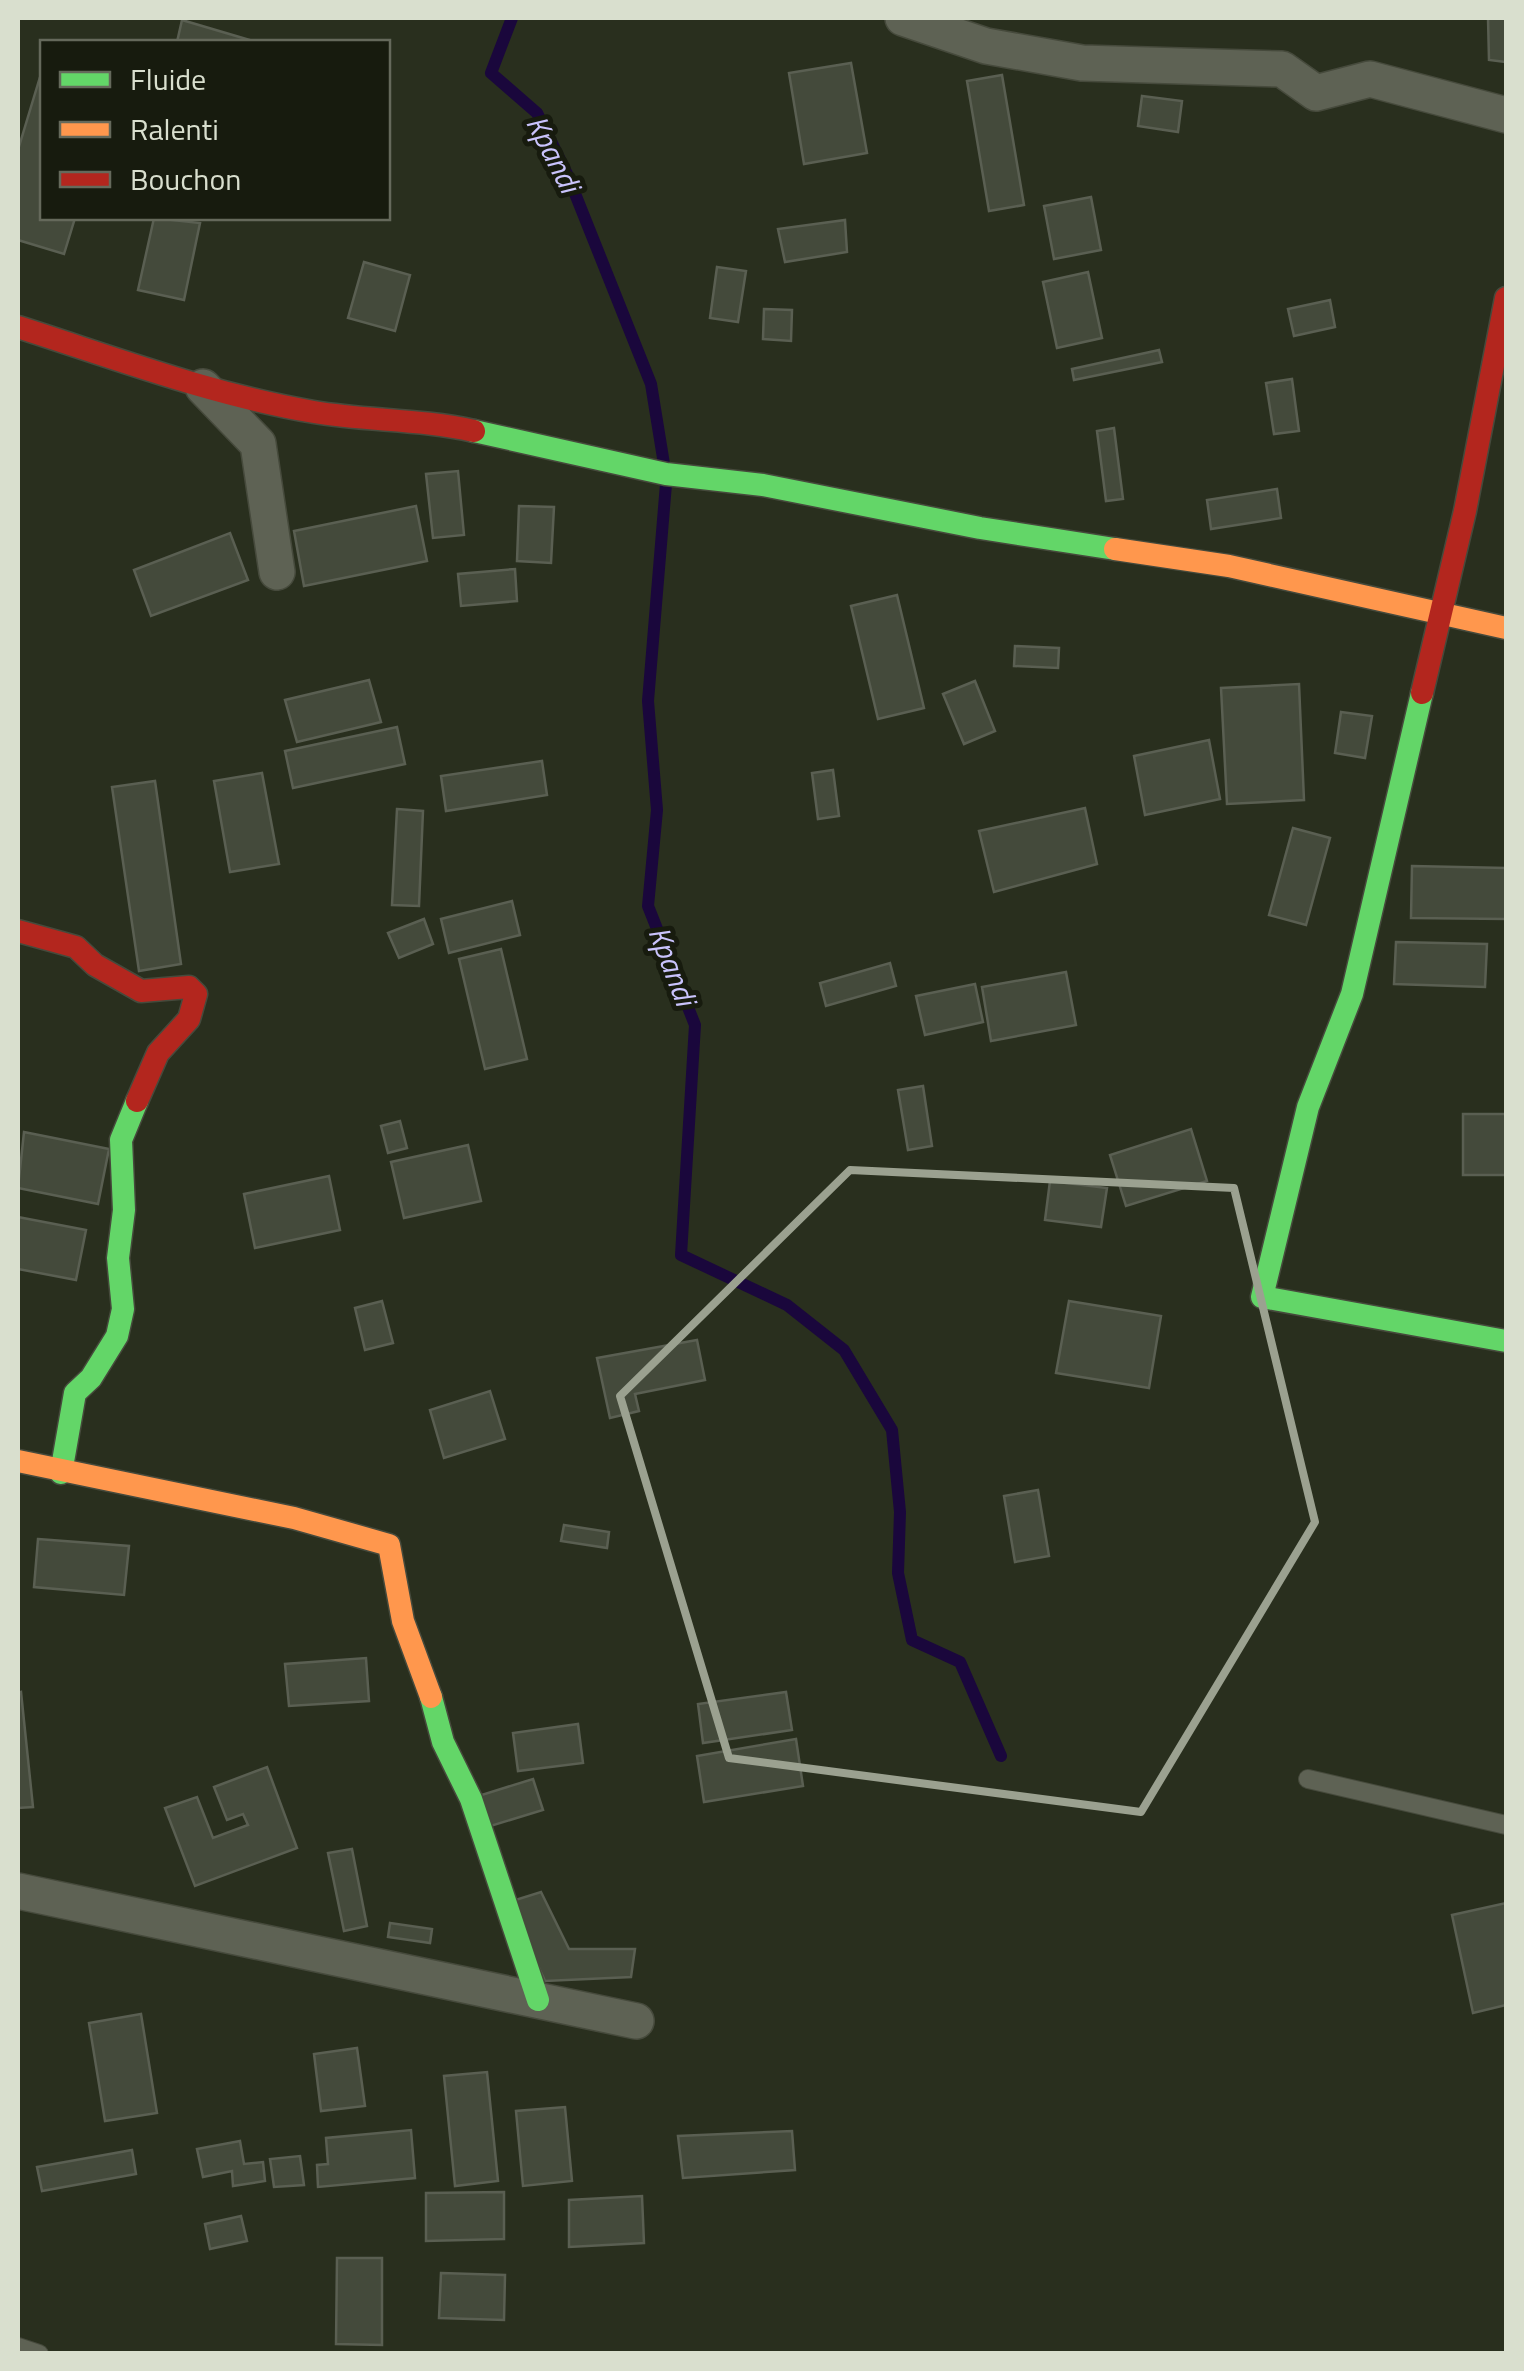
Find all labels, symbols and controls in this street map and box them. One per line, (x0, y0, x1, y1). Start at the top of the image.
legend (40, 40, 390, 220)
text: Fluide (130, 56, 206, 102)
text: Ralenti (130, 106, 219, 152)
water label: Kpandi (515, 107, 595, 204)
text: Bouchon (130, 156, 241, 202)
water label: Kpandi (637, 919, 710, 1016)

